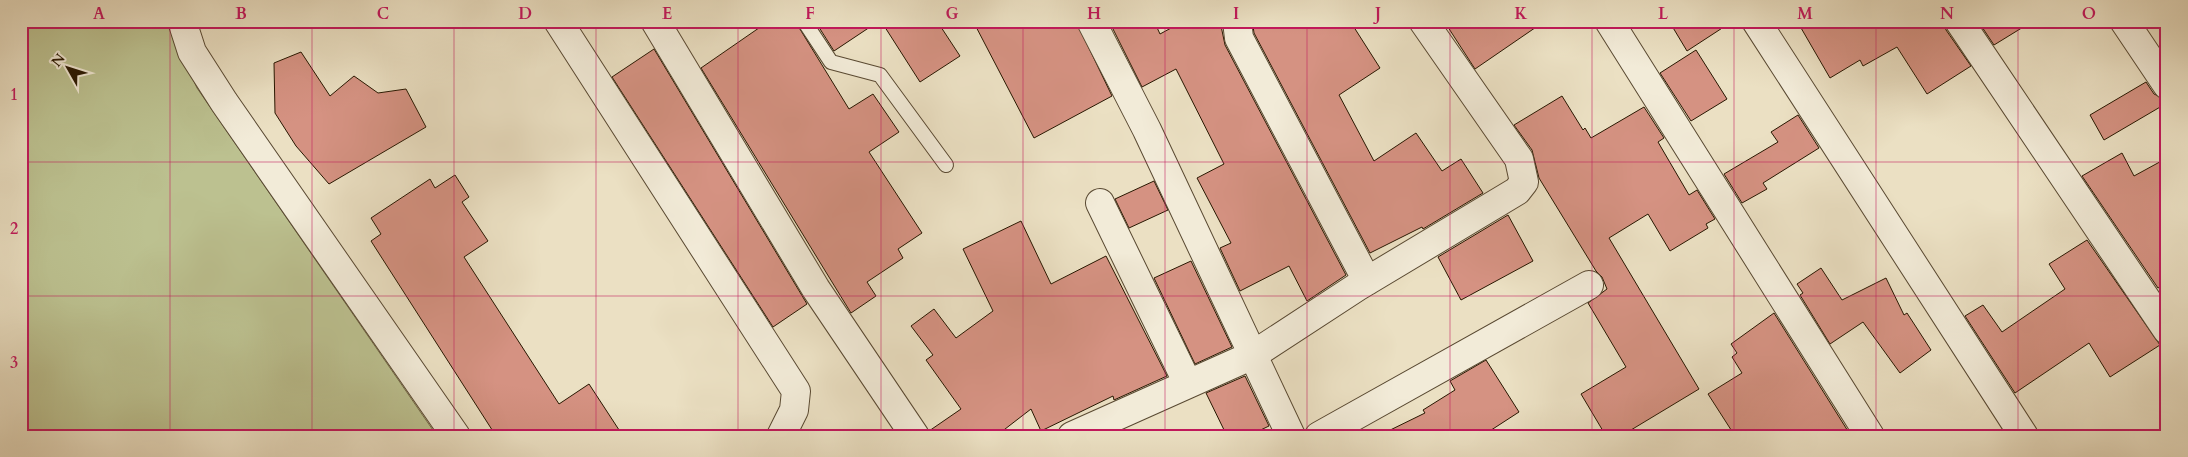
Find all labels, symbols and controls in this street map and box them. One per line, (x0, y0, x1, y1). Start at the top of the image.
text: A (93, 3, 105, 25)
text: B (235, 3, 247, 25)
text: C (377, 3, 389, 25)
text: D (518, 3, 532, 25)
text: E (662, 3, 672, 25)
text: F (805, 3, 815, 25)
text: G (945, 3, 959, 25)
text: H (1087, 3, 1101, 25)
text: I (1233, 3, 1239, 25)
text: J (1373, 3, 1381, 25)
text: K (1515, 3, 1528, 25)
text: L (1658, 3, 1669, 25)
text: M (1797, 3, 1813, 25)
text: N (1940, 3, 1954, 25)
text: O (2082, 3, 2096, 25)
north arrow (42, 42, 92, 92)
text: N (47, 49, 69, 71)
text: 1 (10, 84, 18, 106)
text: 2 (10, 218, 18, 240)
text: 3 (10, 352, 18, 374)

